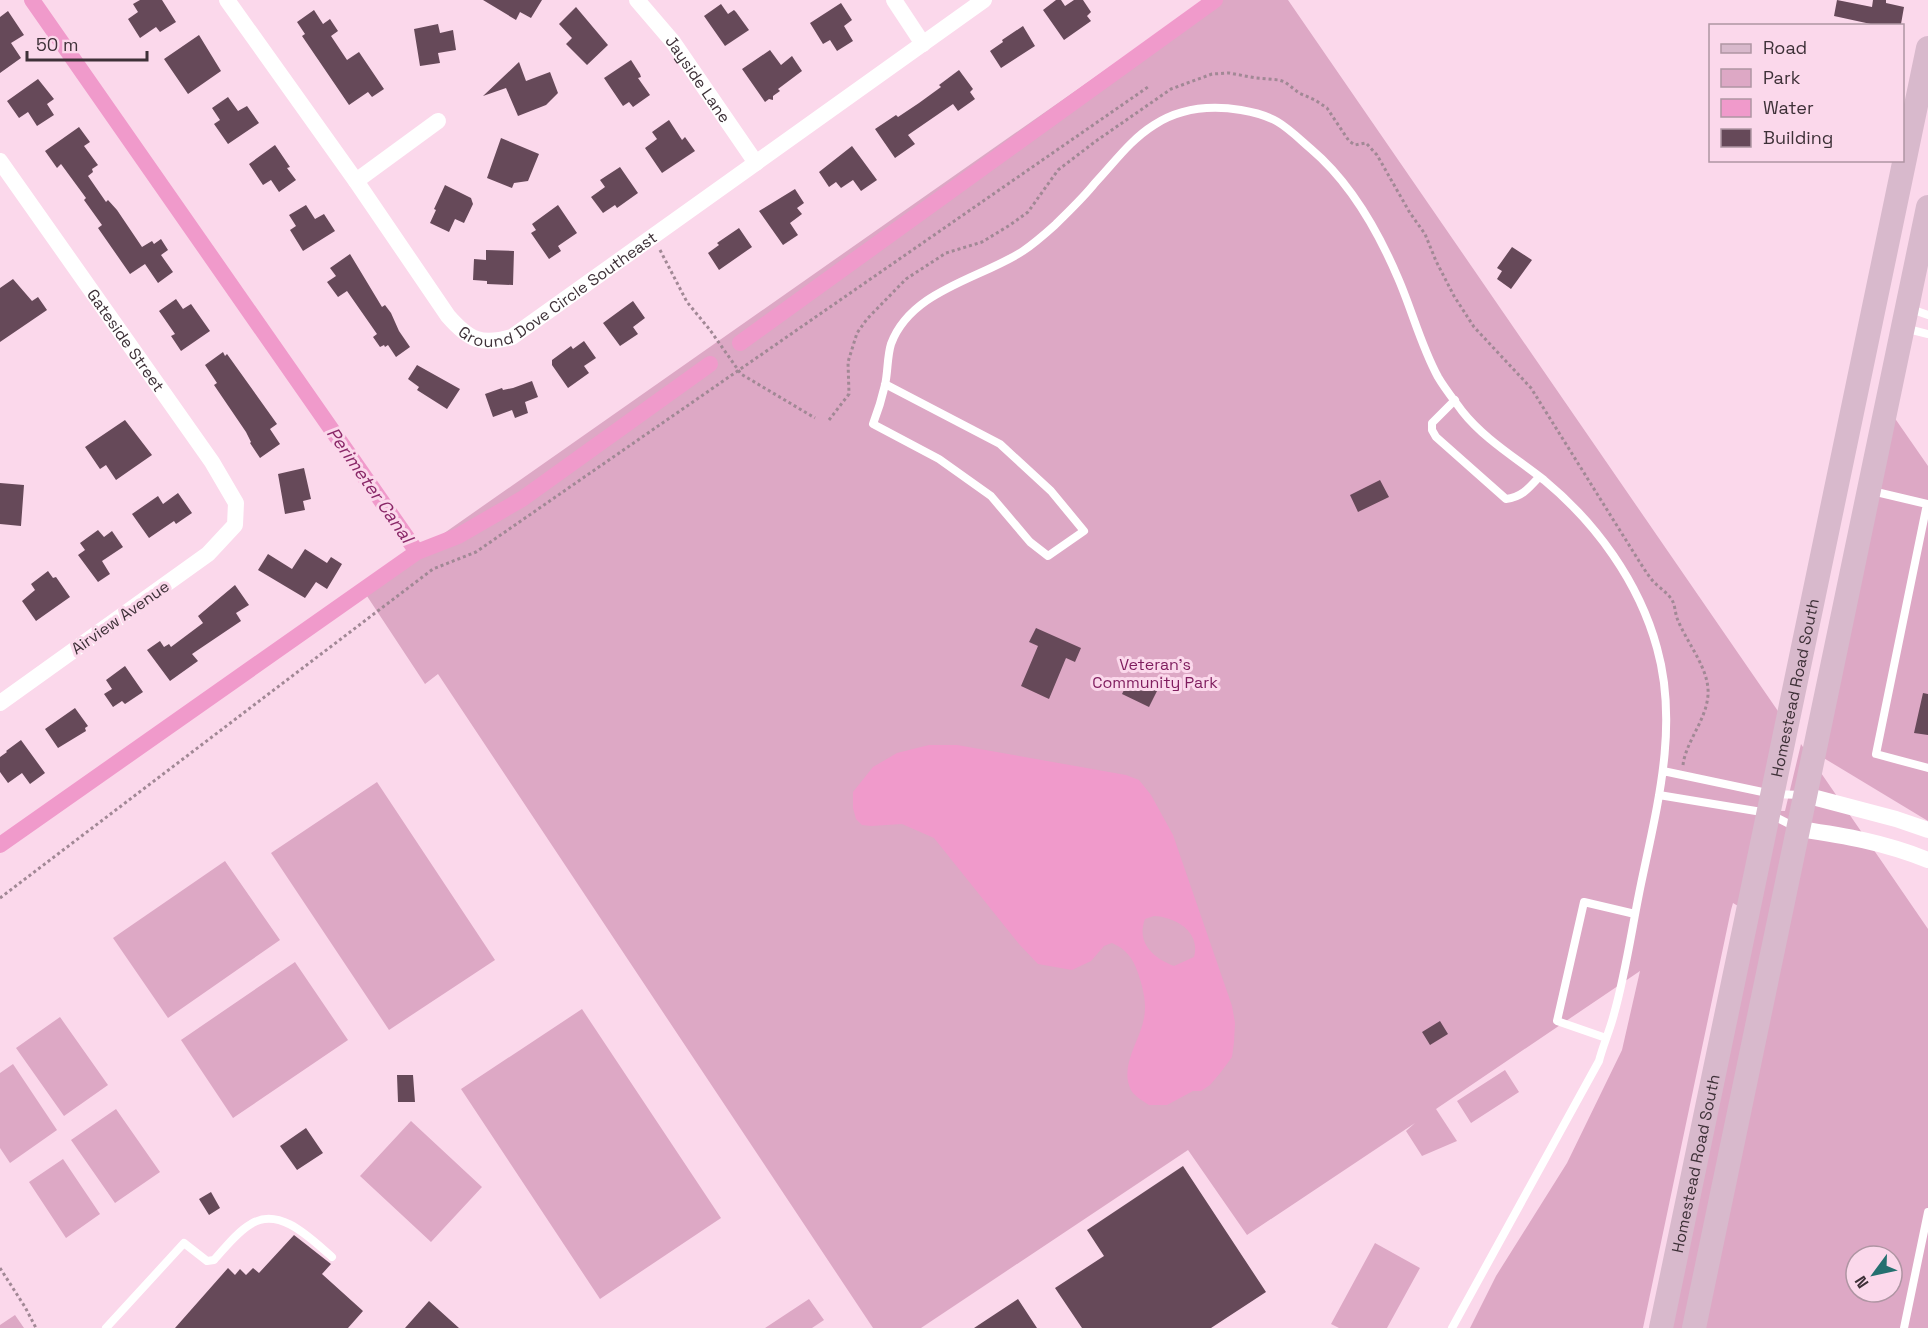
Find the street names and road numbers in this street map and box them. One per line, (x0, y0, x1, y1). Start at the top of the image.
street label: Jayside Lane (661, 31, 735, 127)
street label: Ground Dove Circle Southeast (454, 227, 661, 352)
street label: Gateside Street (82, 285, 169, 396)
street label: Airview Avenue (67, 576, 173, 659)
street label: Homestead Road South (1766, 597, 1824, 779)
street label: Homestead Road South (1667, 1072, 1725, 1255)

